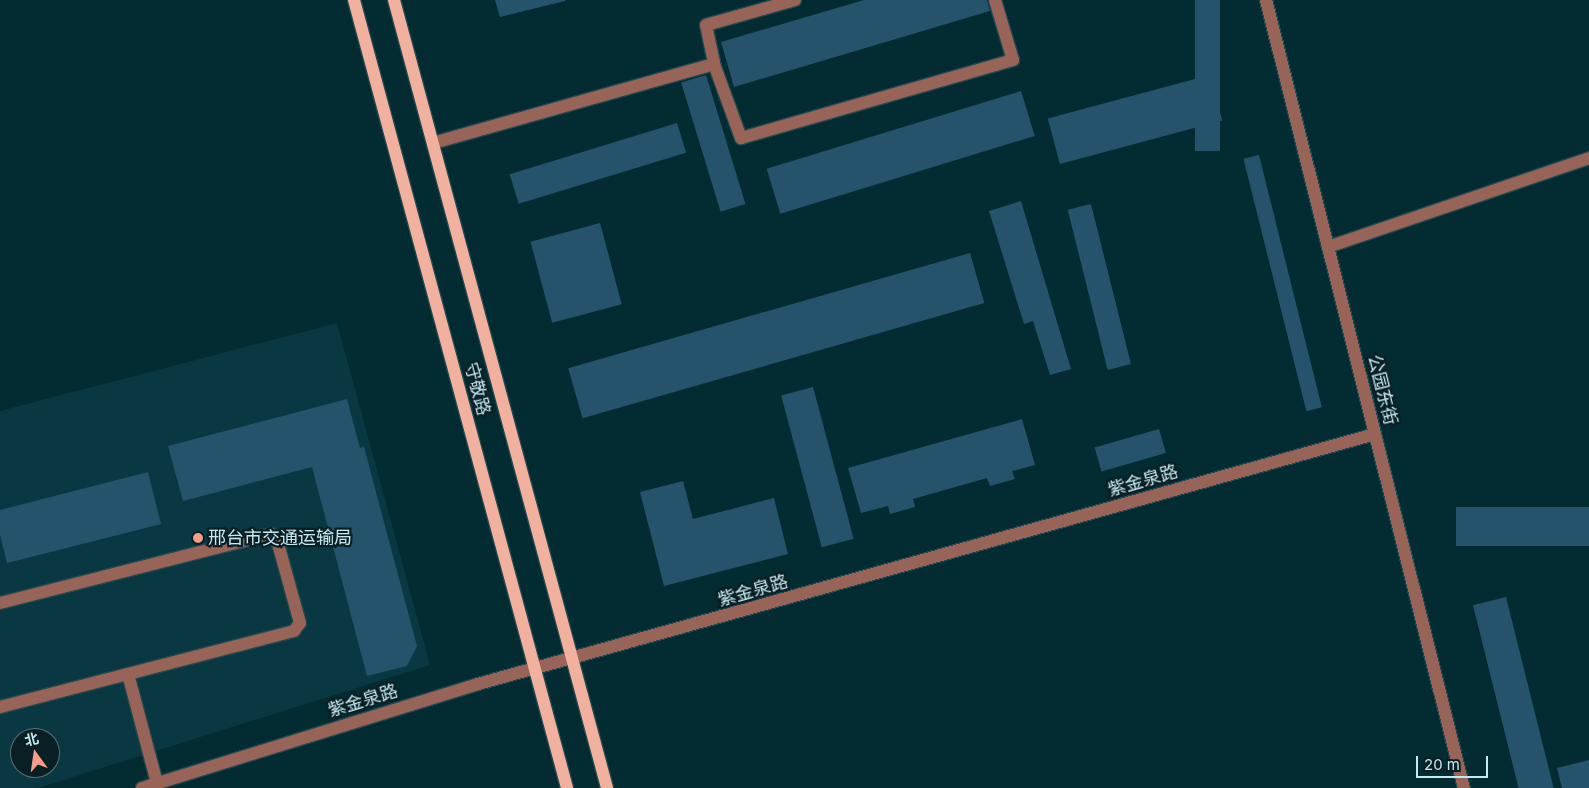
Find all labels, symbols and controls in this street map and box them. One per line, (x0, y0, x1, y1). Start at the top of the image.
street label: 公园东街 (1363, 352, 1401, 428)
street label: 守敬路 (460, 360, 494, 418)
street label: 紫金泉路 (1105, 461, 1181, 501)
place label: 邢台市交通运输局 (208, 527, 352, 549)
marker: 邢台市交通运输局 (192, 532, 204, 544)
street label: 紫金泉路 (715, 571, 791, 611)
street label: 紫金泉路 (325, 680, 401, 722)
north arrow (10, 728, 60, 778)
text: 北 (23, 729, 40, 749)
scale bar (1419, 746, 1492, 778)
text: 20 m (1424, 755, 1460, 774)

